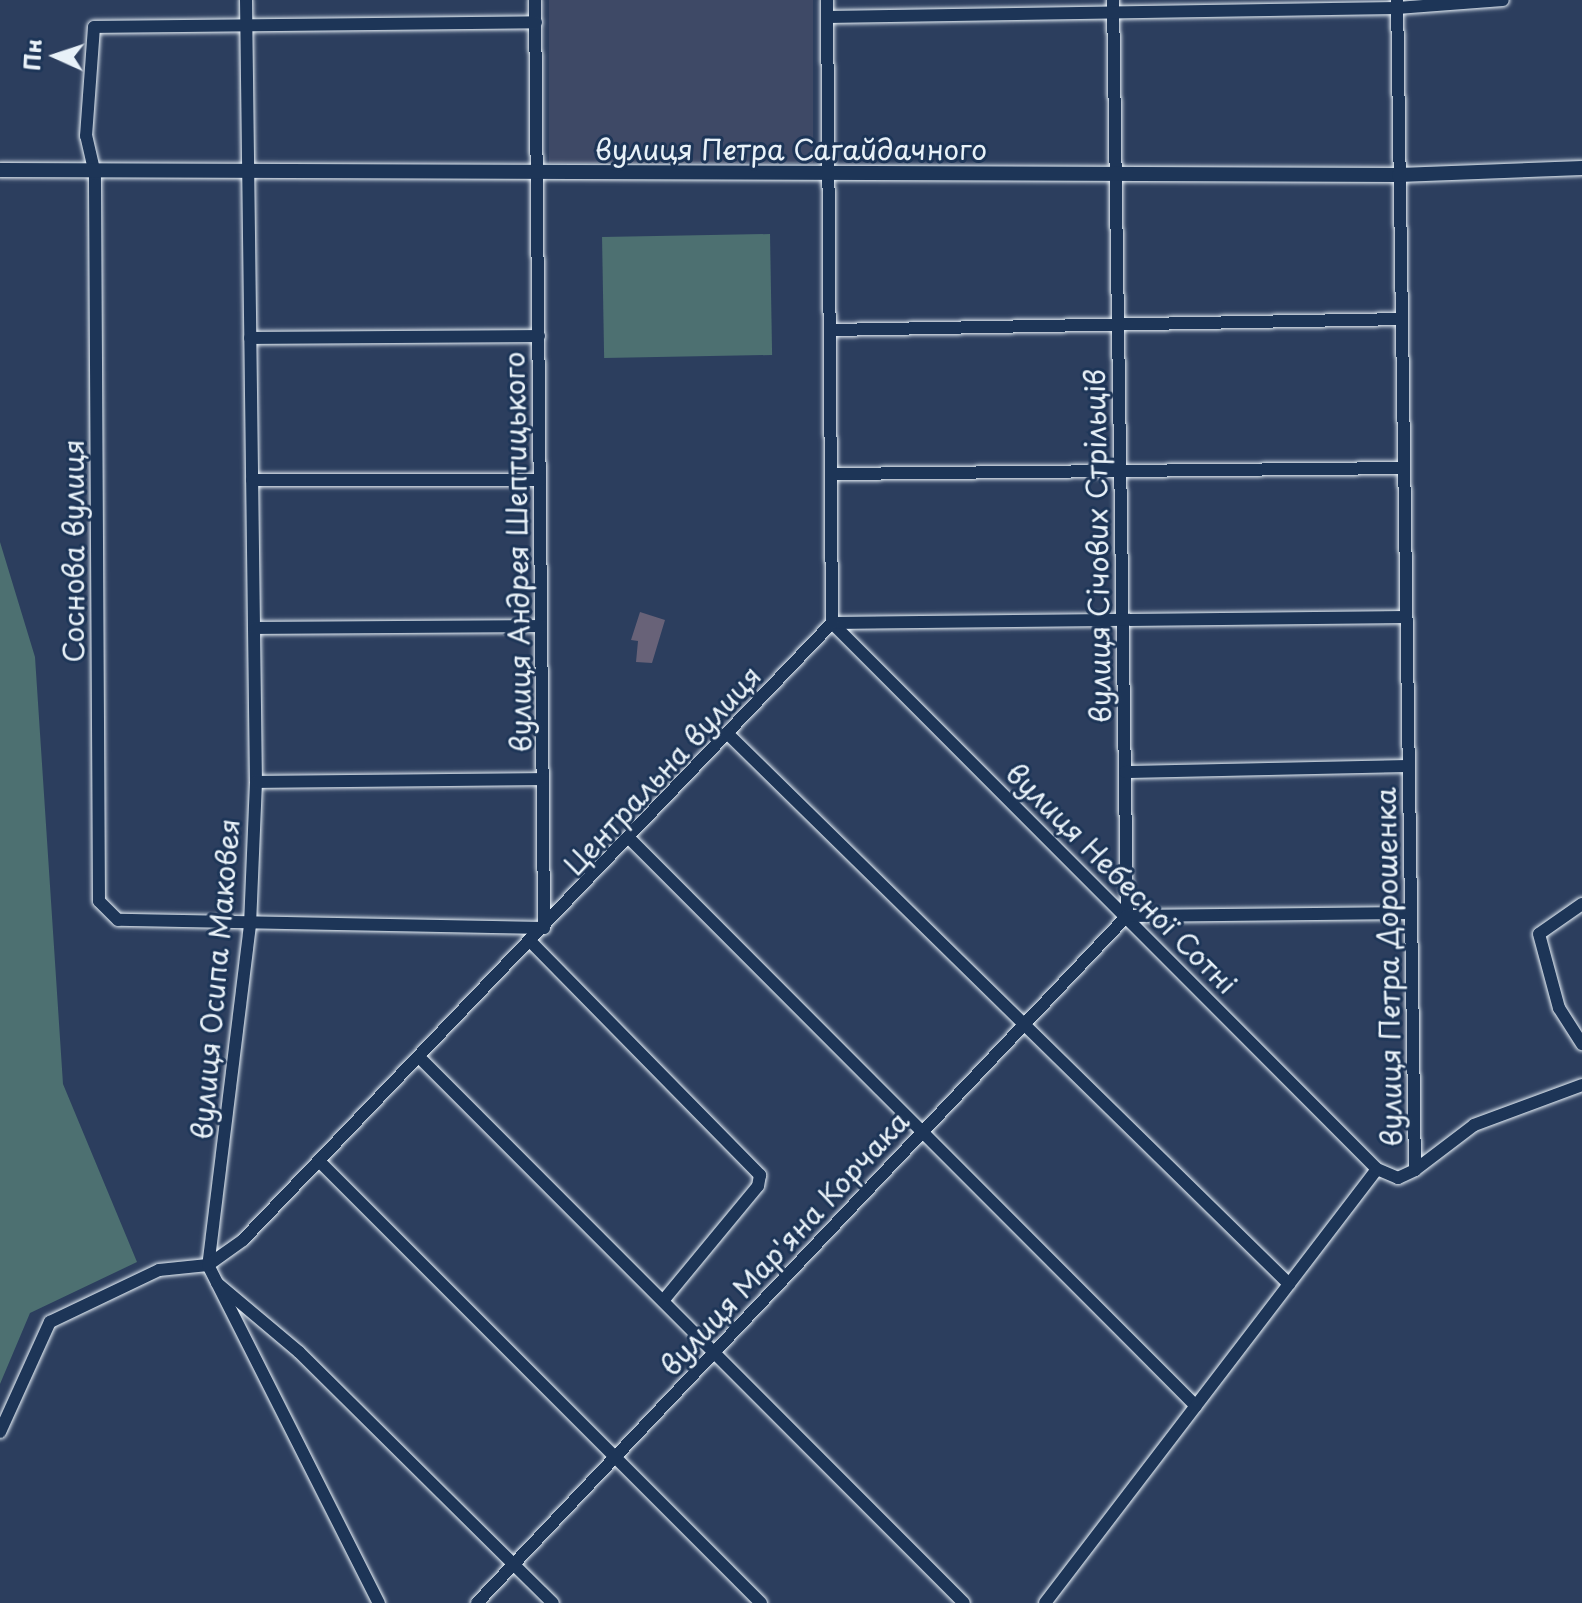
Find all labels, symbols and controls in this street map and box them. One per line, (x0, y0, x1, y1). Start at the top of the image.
north arrow (16, 16, 96, 96)
text: Пн (14, 38, 49, 72)
street label: вулиця Петра Сагайдачного (594, 132, 988, 166)
street label: вулиця Андрея Шептицького (497, 350, 537, 754)
street label: вулиця Січових Стрільців (1077, 368, 1117, 724)
street label: Соснова вулиця (56, 439, 90, 663)
street label: Центральна вулиця (556, 658, 768, 882)
street label: вулиця Небесної Сотні (999, 755, 1245, 1001)
street label: вулиця Петра Дорошенка (1368, 786, 1408, 1148)
street label: вулиця Осипа Маковея (184, 816, 246, 1142)
street label: вулиця Мар'яна Корчака (652, 1103, 916, 1383)

